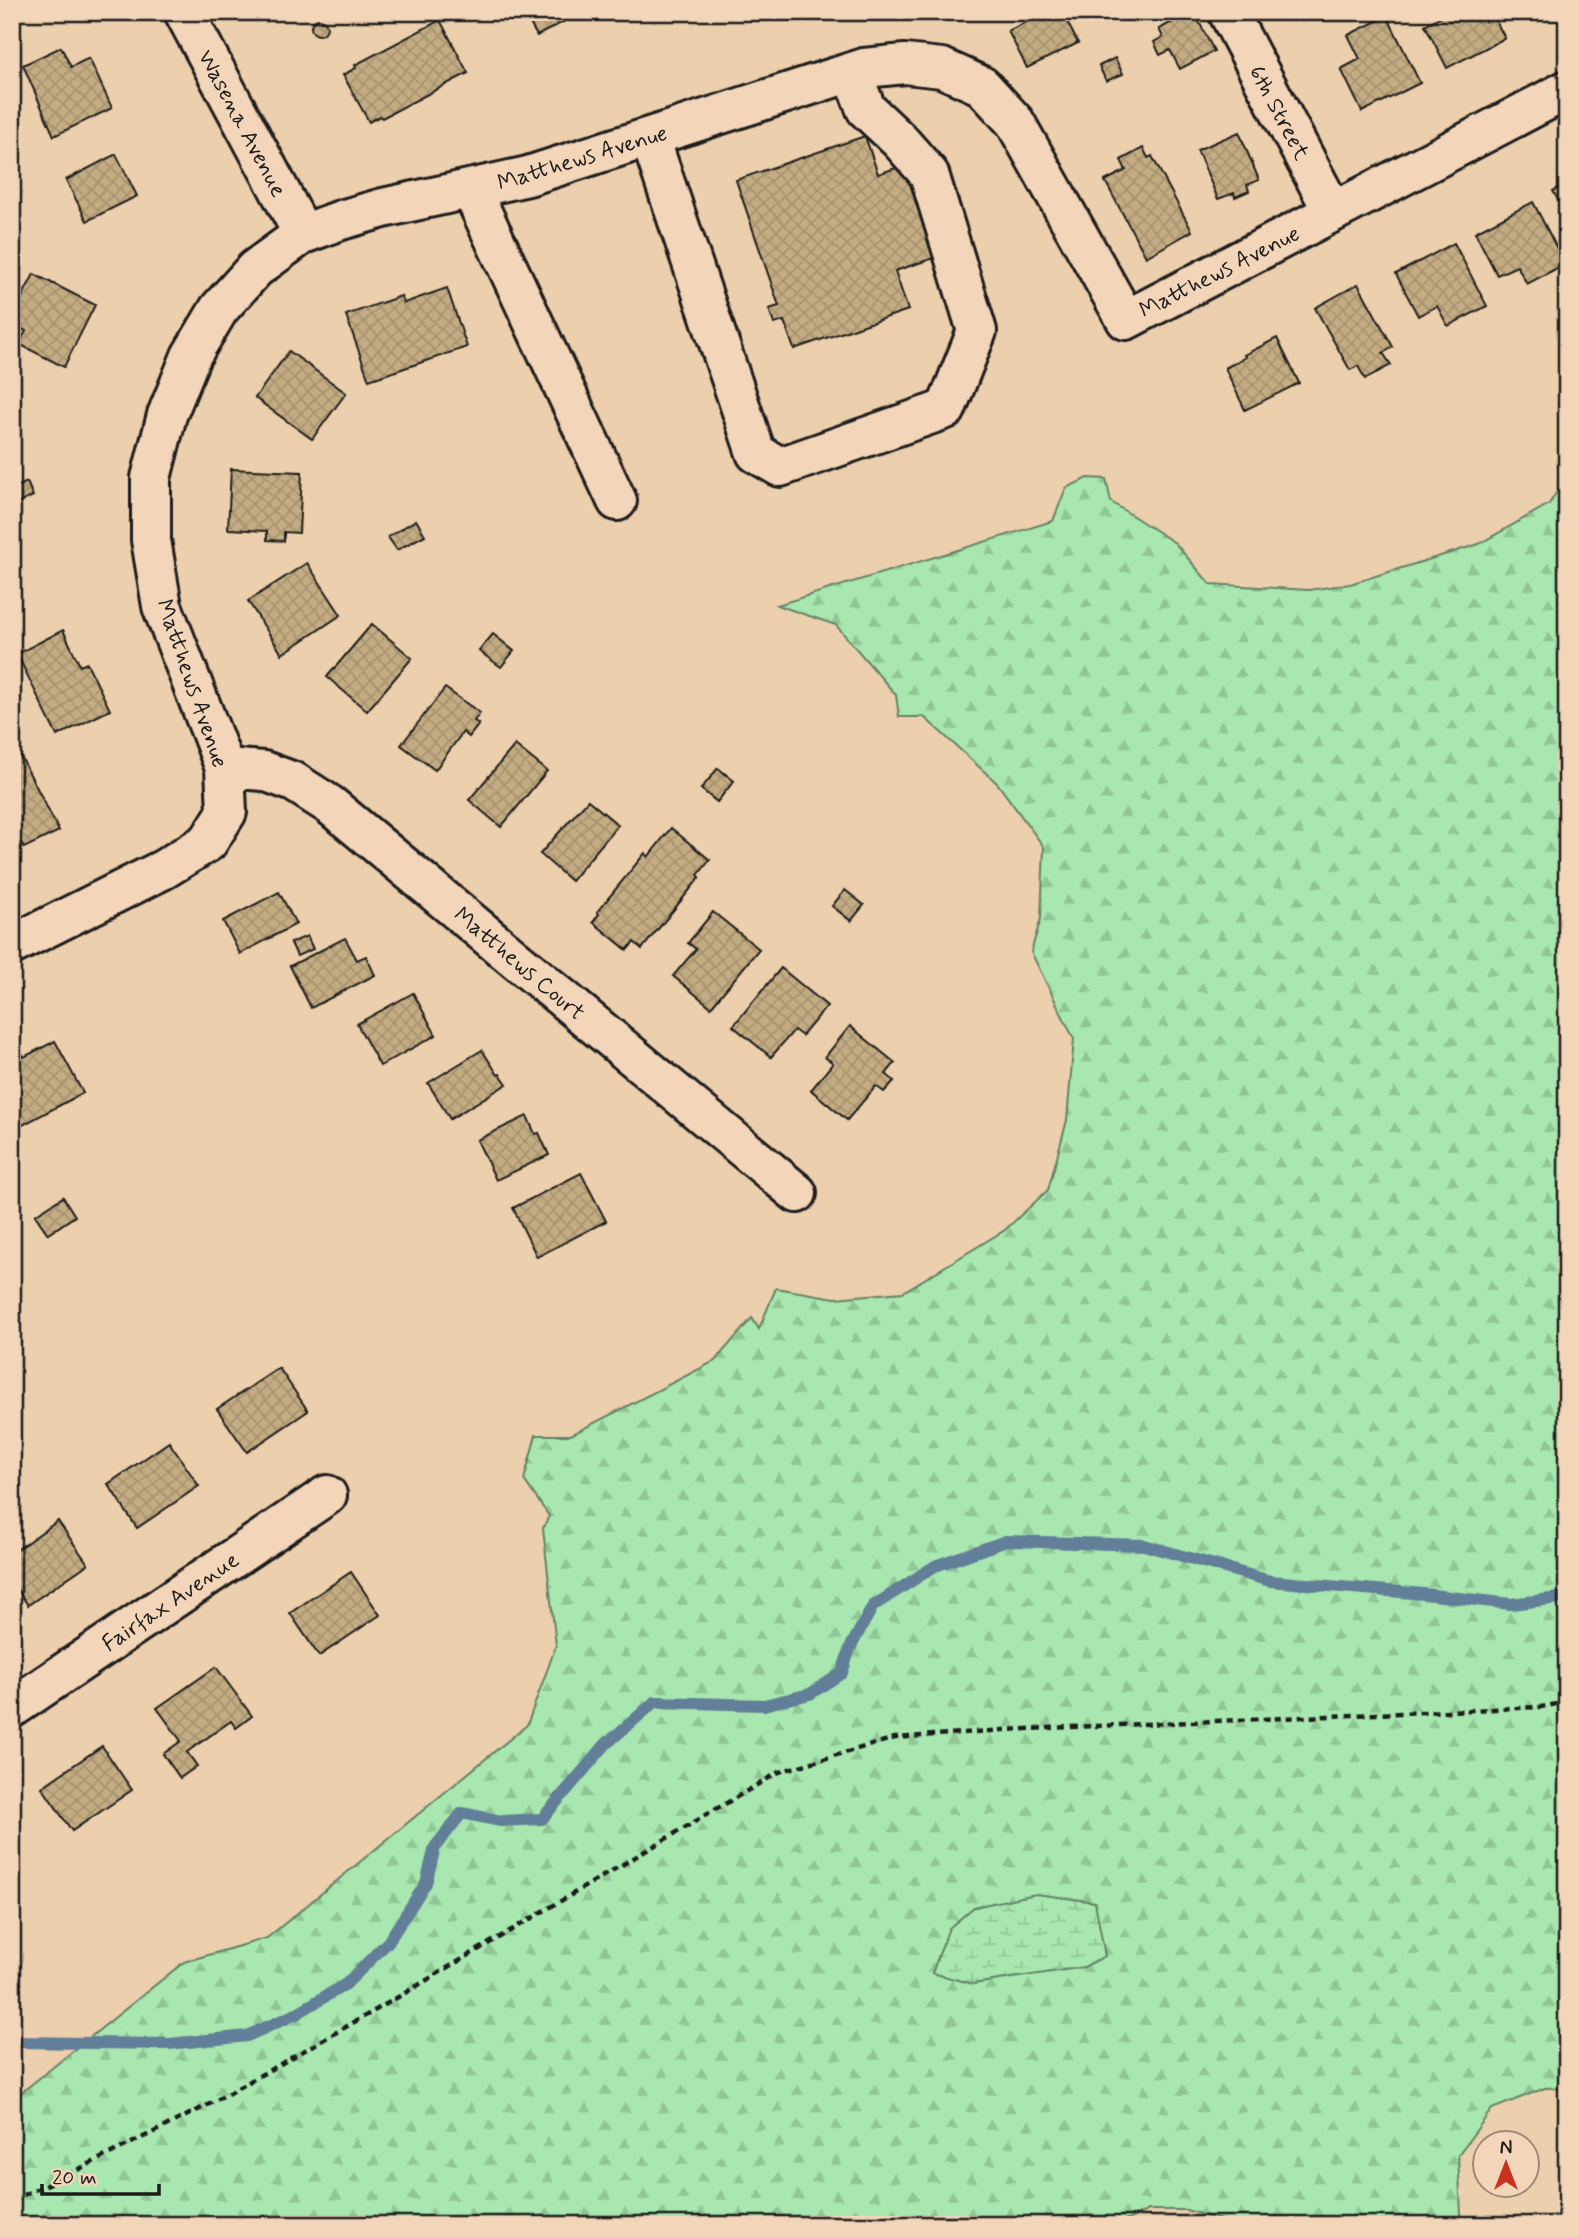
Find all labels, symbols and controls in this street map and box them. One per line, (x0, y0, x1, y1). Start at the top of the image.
street label: Wasena Avenue (190, 45, 293, 203)
street label: 6th Street (1241, 60, 1316, 166)
street label: Matthews Avenue (494, 119, 671, 199)
street label: Matthews Avenue (1134, 219, 1305, 326)
street label: Matthews Avenue (148, 595, 234, 772)
street label: Matthews Court (447, 901, 591, 1028)
street label: Fairfax Avenue (97, 1546, 245, 1660)
north arrow (1470, 2128, 1540, 2198)
text: N (1500, 2136, 1512, 2161)
scale bar (42, 2153, 159, 2197)
text: 20 m (52, 2164, 97, 2192)

